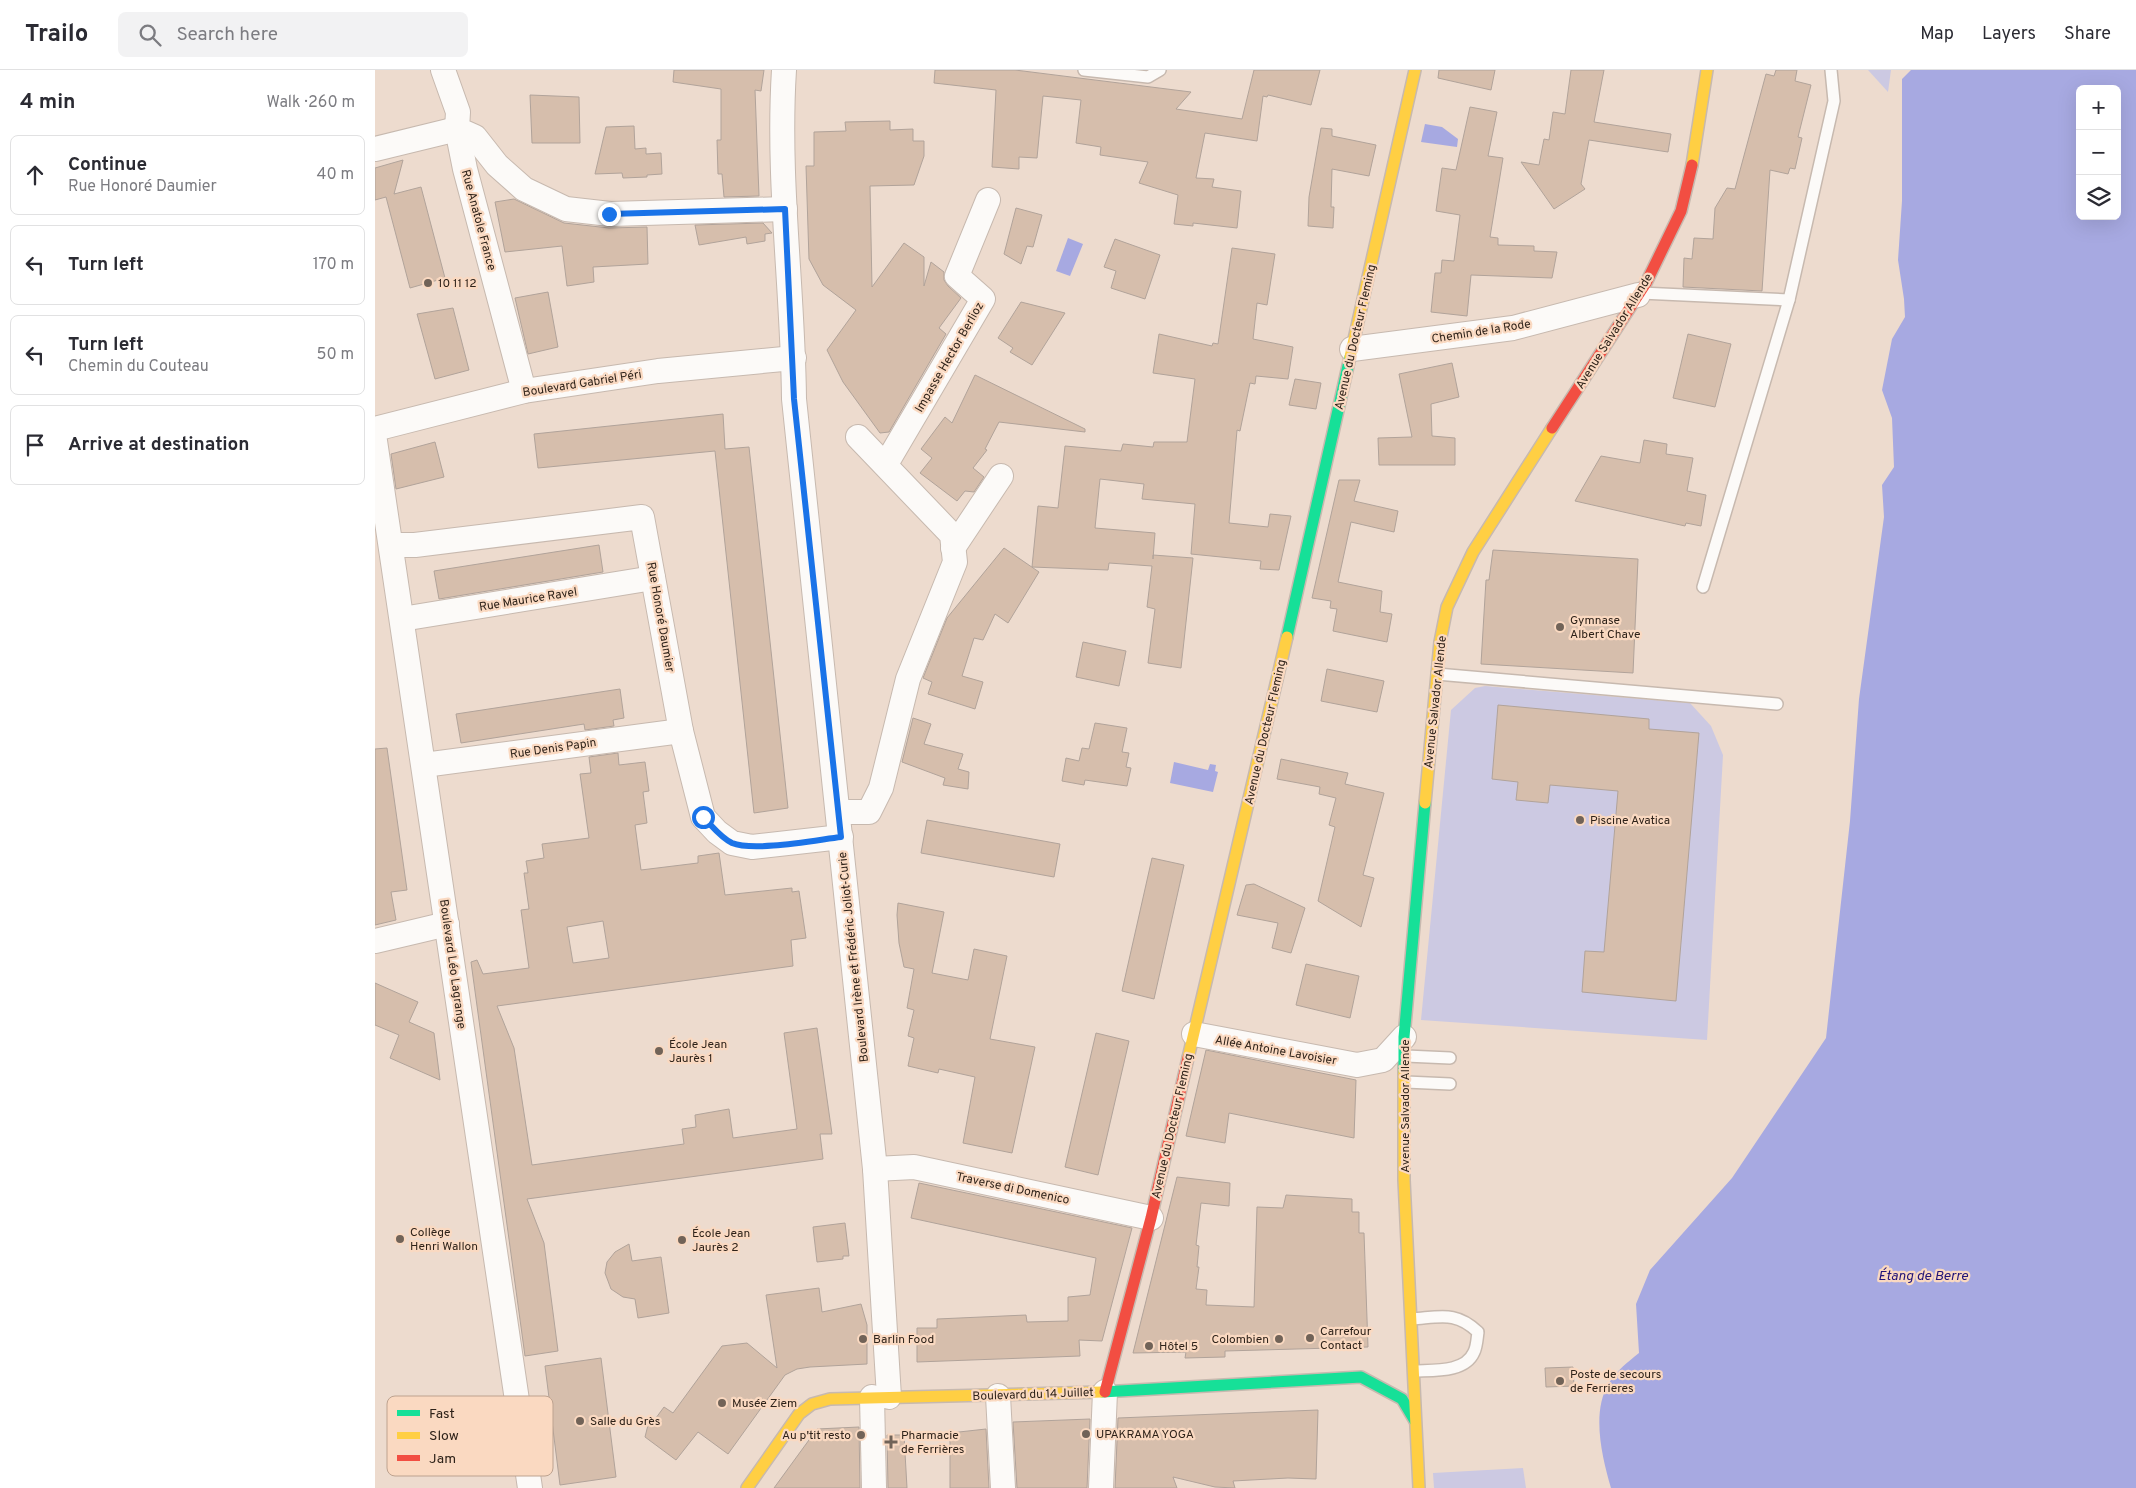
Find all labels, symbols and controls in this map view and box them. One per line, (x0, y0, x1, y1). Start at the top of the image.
search box (118, 12, 468, 57)
text: Trailo (25, 20, 88, 50)
icon: search (136, 21, 164, 49)
text: Search here (176, 23, 278, 47)
text: Map (1920, 23, 1954, 46)
text: Layers (1982, 23, 2036, 46)
text: Share (2064, 23, 2111, 46)
map controls (2076, 85, 2121, 220)
button: + (2076, 85, 2121, 130)
text: 4 min (20, 89, 76, 116)
text: Walk · 260 m (266, 93, 355, 113)
button: − (2076, 130, 2121, 175)
text: Continue (68, 153, 147, 177)
icon: ahead (21, 161, 49, 189)
text: 40 m (316, 165, 354, 185)
street label: Rue Anatole France (457, 168, 499, 273)
button: layers (2076, 175, 2121, 220)
text: Rue Honoré Daumier (68, 177, 217, 197)
route end (598, 203, 621, 226)
icon: left (21, 251, 49, 279)
text: Turn left (68, 253, 144, 277)
text: 170 m (313, 255, 354, 275)
street label: Avenue du Docteur Fleming (1331, 263, 1380, 411)
street label: Avenue Salvador Allende (1573, 271, 1657, 392)
place label: 10 11 12 (438, 276, 477, 292)
marker: 10 11 12 (422, 277, 434, 289)
street label: Impasse Hector Berlioz (912, 299, 988, 416)
street label: Chemin de la Rode (1430, 316, 1532, 348)
text: Turn left (68, 333, 144, 357)
icon: left (21, 341, 49, 369)
text: 50 m (317, 345, 354, 365)
text: Chemin du Couteau (68, 357, 209, 377)
street label: Boulevard Gabriel Péri (522, 367, 643, 401)
icon: arrive (21, 431, 49, 459)
text: Arrive at destination (68, 433, 249, 457)
street label: Rue Honoré Daumier (642, 561, 678, 674)
street label: Rue Maurice Ravel (478, 584, 578, 616)
place label: Gymnase Albert Chave (1570, 613, 1640, 643)
marker: Gymnase Albert Chave (1554, 621, 1566, 633)
street label: Avenue Salvador Allende (1421, 635, 1451, 769)
street label: Avenue du Docteur Fleming (1241, 658, 1290, 806)
street label: Rue Denis Papin (509, 735, 597, 763)
route start (692, 806, 715, 829)
place label: Piscine Avatica (1590, 813, 1670, 829)
marker: Piscine Avatica (1574, 814, 1586, 826)
street label: Boulevard Irène et Frédéric Joliot-Curie (835, 851, 873, 1063)
street label: Boulevard Léo Lagrange (435, 898, 469, 1030)
street label: Allée Antoine Lavoisier (1214, 1032, 1338, 1070)
place label: École Jean Jaurès 1 (669, 1037, 727, 1067)
street label: Avenue Salvador Allende (1398, 1039, 1414, 1173)
marker: École Jean Jaurès 1 (653, 1045, 665, 1057)
street label: Avenue du Docteur Fleming (1148, 1052, 1197, 1200)
street label: Traverse di Domenico (955, 1169, 1071, 1209)
place label: Collège Henri Wallon (410, 1225, 478, 1255)
place label: École Jean Jaurès 2 (692, 1226, 750, 1256)
marker: Collège Henri Wallon (394, 1233, 406, 1245)
marker: École Jean Jaurès 2 (676, 1234, 688, 1246)
water label: Étang de Berre (1878, 1267, 1969, 1285)
place label: Carrefour Contact (1320, 1324, 1372, 1354)
place label: Barlin Food (873, 1332, 934, 1348)
place label: Colombien (1211, 1332, 1269, 1348)
marker: Carrefour Contact (1304, 1332, 1316, 1344)
marker: Barlin Food (857, 1333, 869, 1345)
marker: Colombien (1273, 1333, 1285, 1345)
place label: Hôtel 5 (1159, 1339, 1198, 1355)
marker: Hôtel 5 (1143, 1340, 1155, 1352)
place label: Poste de secours de Ferrieres (1570, 1367, 1661, 1397)
marker: Poste de secours de Ferrieres (1554, 1375, 1566, 1387)
street label: Boulevard du 14 Juillet (972, 1385, 1094, 1405)
legend (387, 1396, 553, 1476)
place label: Musée Ziem (732, 1396, 797, 1412)
marker: Musée Ziem (716, 1397, 728, 1409)
text: Fast (429, 1406, 455, 1423)
place label: Salle du Grès (590, 1414, 660, 1430)
marker: Salle du Grès (574, 1415, 586, 1427)
place label: UPAKRAMA YOGA (1096, 1427, 1194, 1443)
text: Slow (429, 1428, 459, 1445)
place label: Au p'tit resto (782, 1428, 851, 1444)
place label: Pharmacie de Ferrières (901, 1428, 964, 1458)
marker: UPAKRAMA YOGA (1080, 1428, 1092, 1440)
marker: Au p'tit resto (855, 1429, 867, 1441)
marker: Pharmacie de Ferrières (885, 1436, 897, 1448)
text: Jam (429, 1451, 456, 1468)

